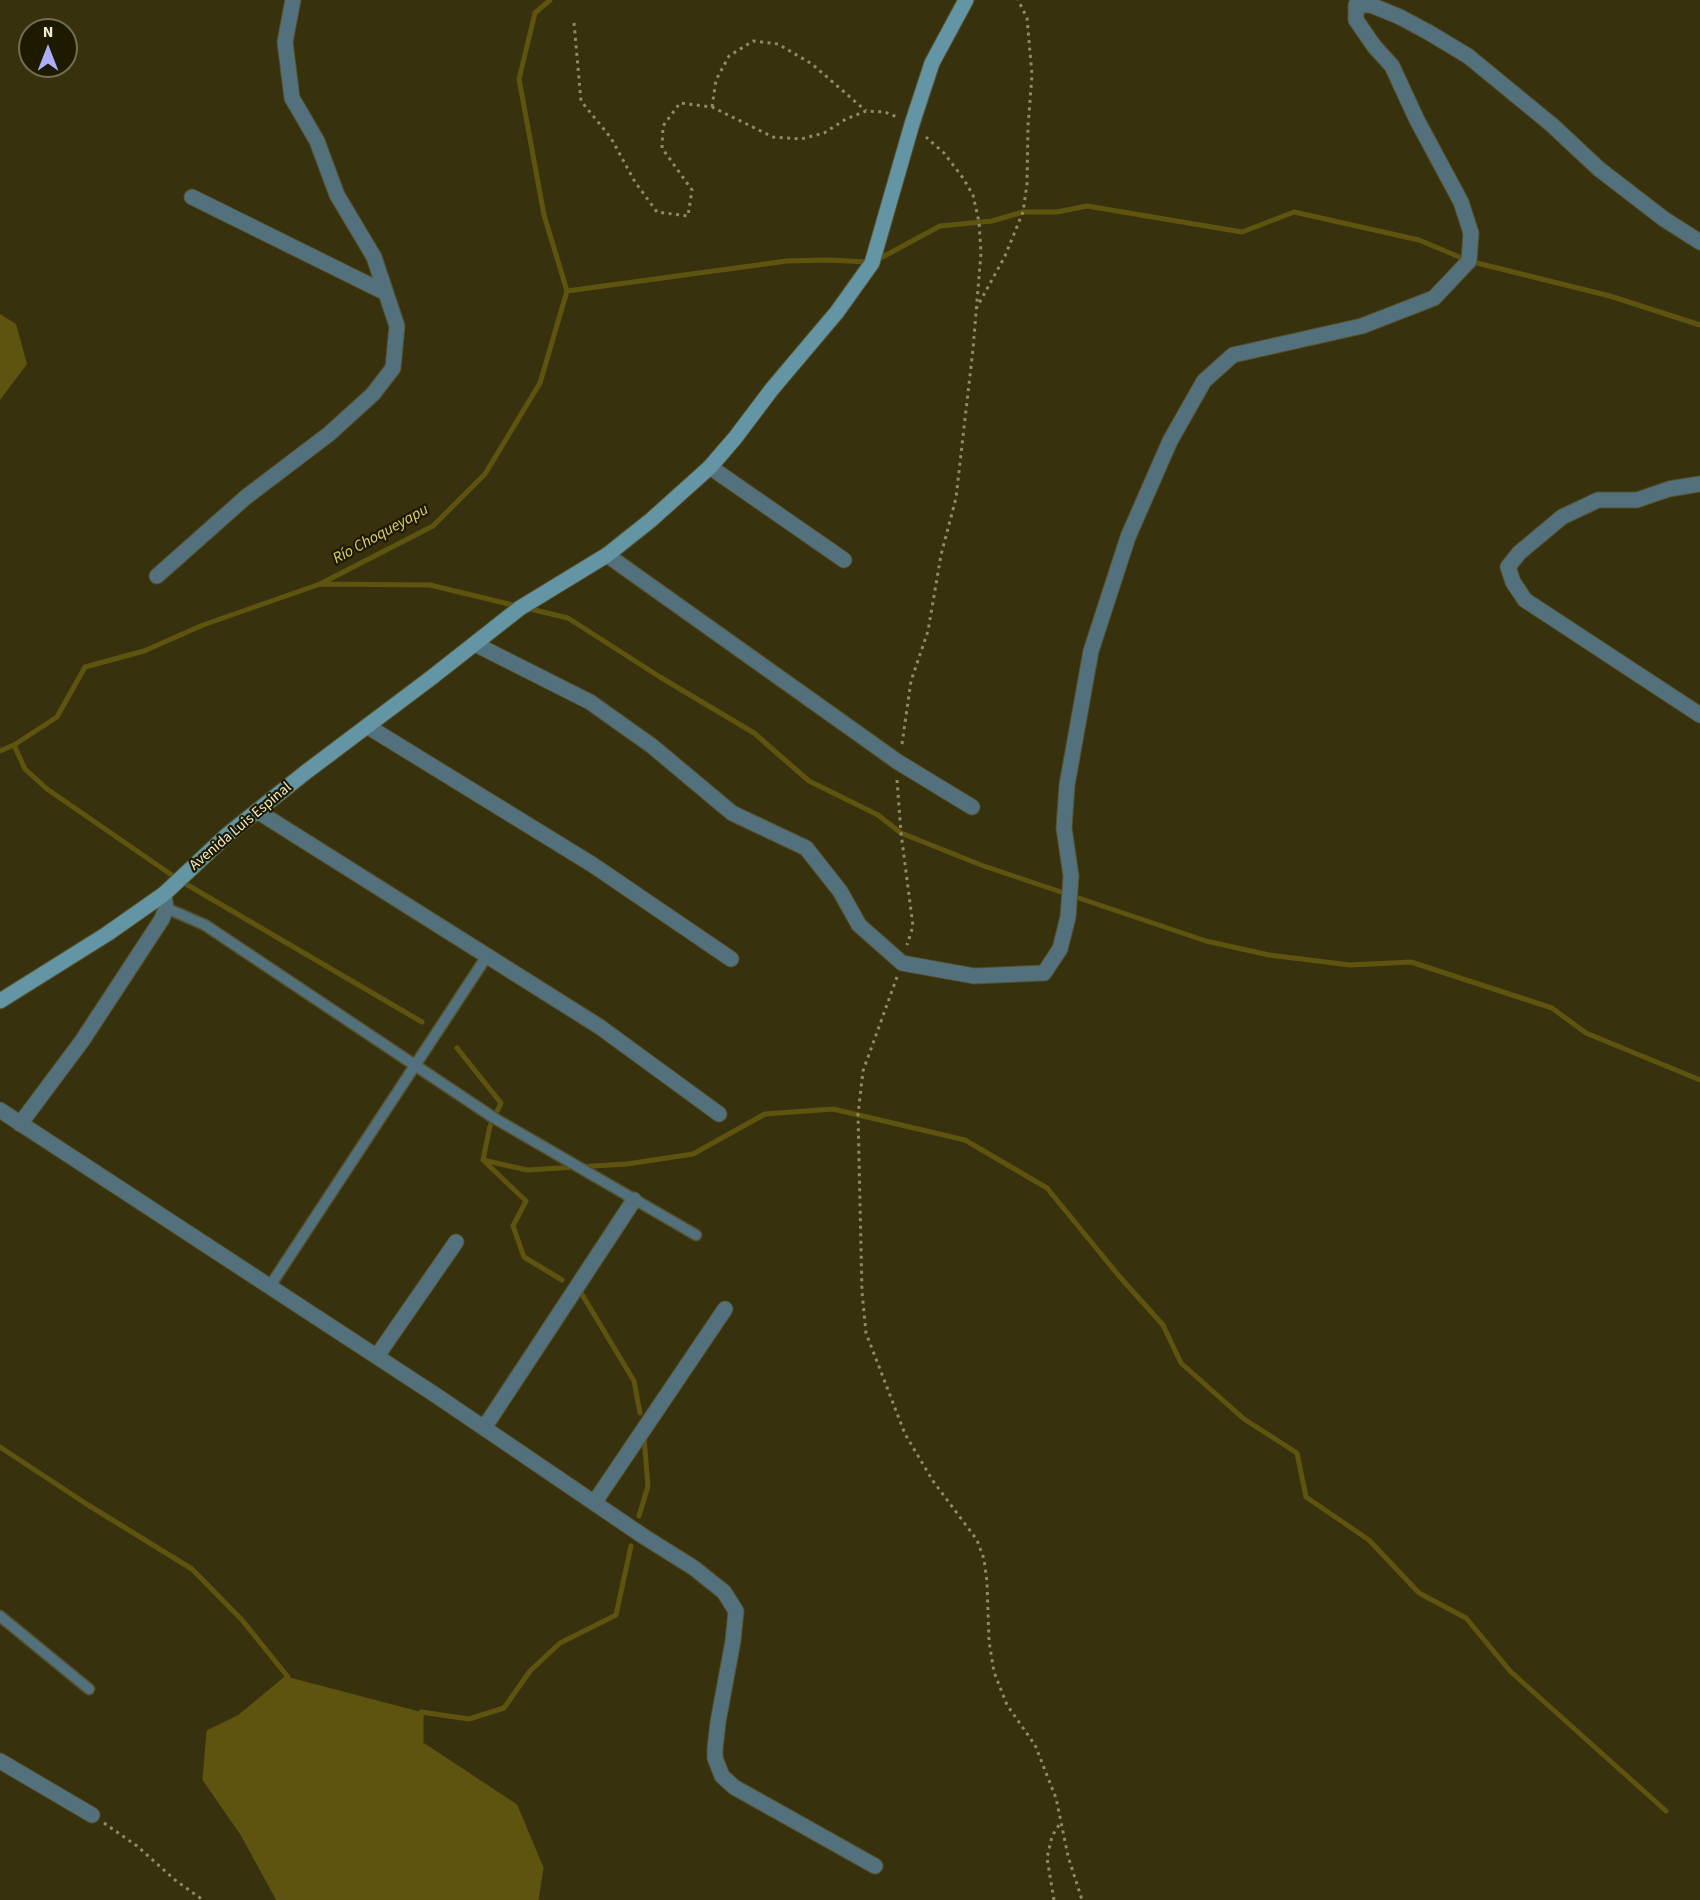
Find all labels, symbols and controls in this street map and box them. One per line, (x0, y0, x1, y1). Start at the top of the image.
north arrow (18, 18, 78, 78)
text: N (43, 21, 53, 43)
water label: Río Choqueyapu (330, 501, 432, 569)
street label: Avenida Luis Espinal (186, 779, 296, 875)

